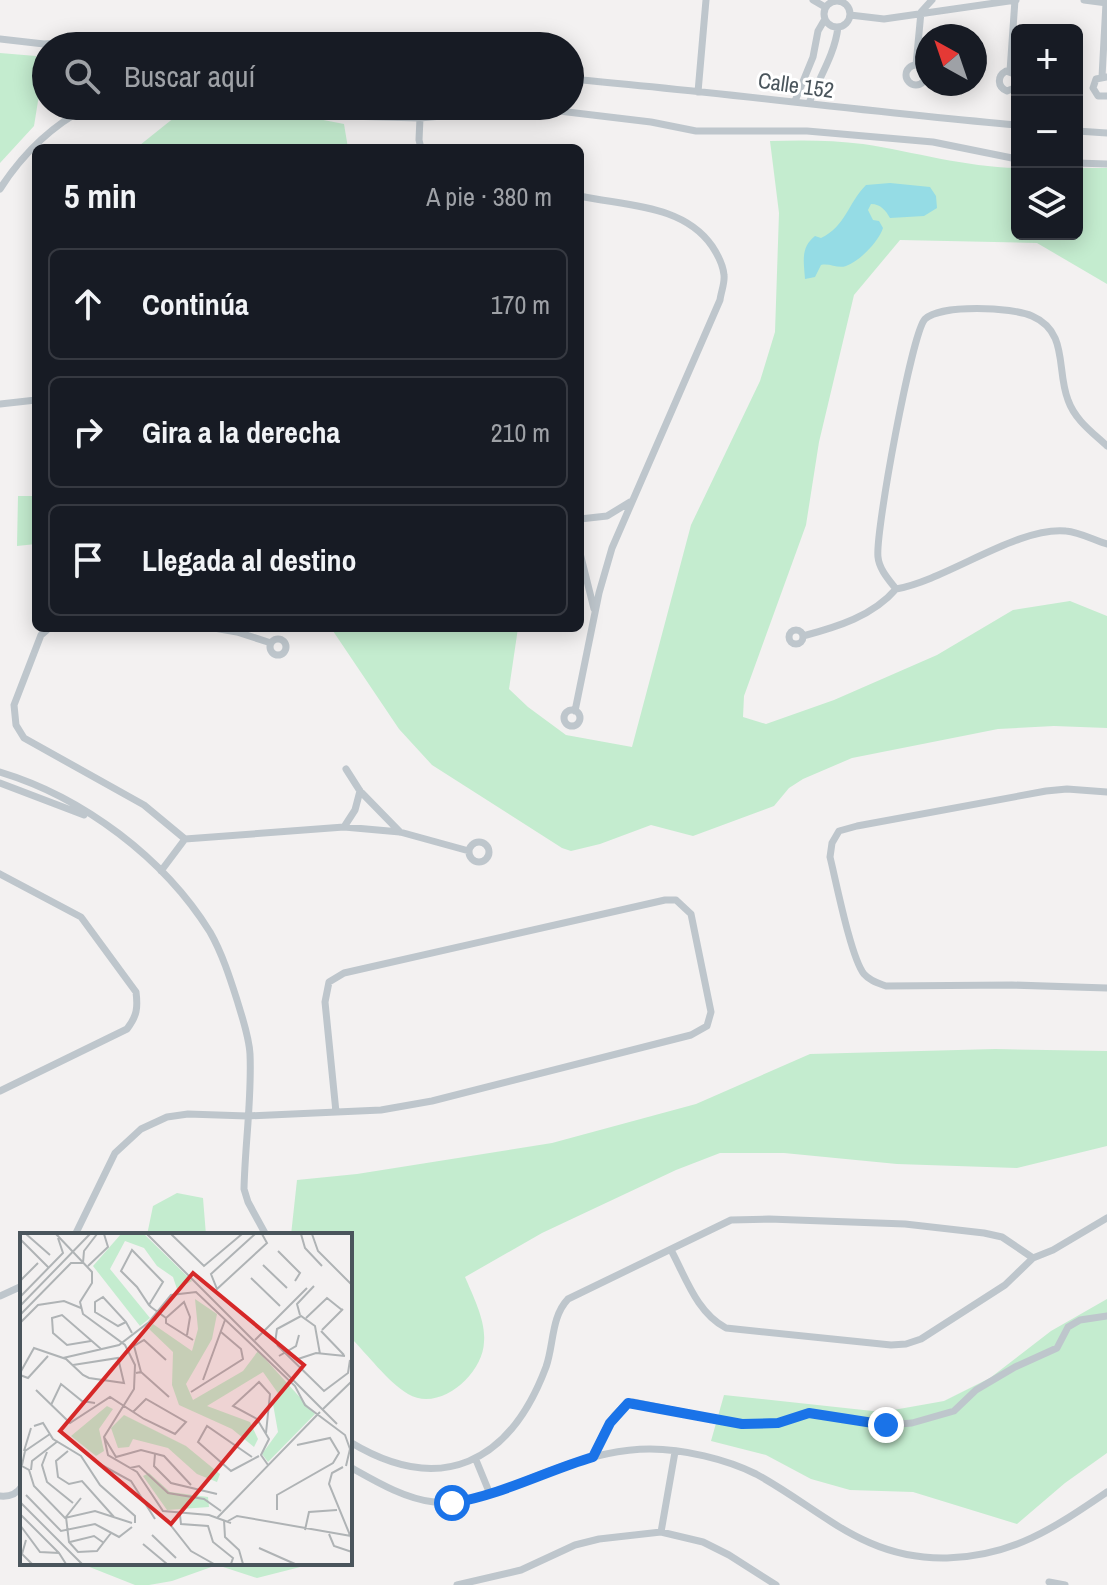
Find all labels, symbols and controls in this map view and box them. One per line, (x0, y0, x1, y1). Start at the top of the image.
north arrow (915, 24, 987, 96)
map controls (1011, 24, 1083, 240)
button: + (1011, 24, 1083, 96)
search box (32, 32, 584, 120)
icon: search (60, 54, 104, 98)
text: Buscar aquí (124, 56, 255, 96)
street label: Calle 152 (756, 65, 836, 105)
button: − (1011, 96, 1083, 168)
button: layers (1011, 168, 1083, 240)
text: 5 min (64, 173, 137, 219)
text: A pie · 380 m (426, 179, 552, 214)
icon: ahead (66, 282, 110, 326)
text: Continúa (142, 284, 249, 324)
text: 170 m (491, 287, 550, 322)
icon: right (66, 410, 110, 454)
text: Gira a la derecha (142, 412, 340, 452)
text: 210 m (491, 415, 550, 450)
icon: arrive (66, 538, 110, 582)
text: Llegada al destino (142, 540, 357, 580)
inset map (20, 1233, 352, 1565)
route end (868, 1407, 904, 1443)
route start (434, 1485, 470, 1521)

